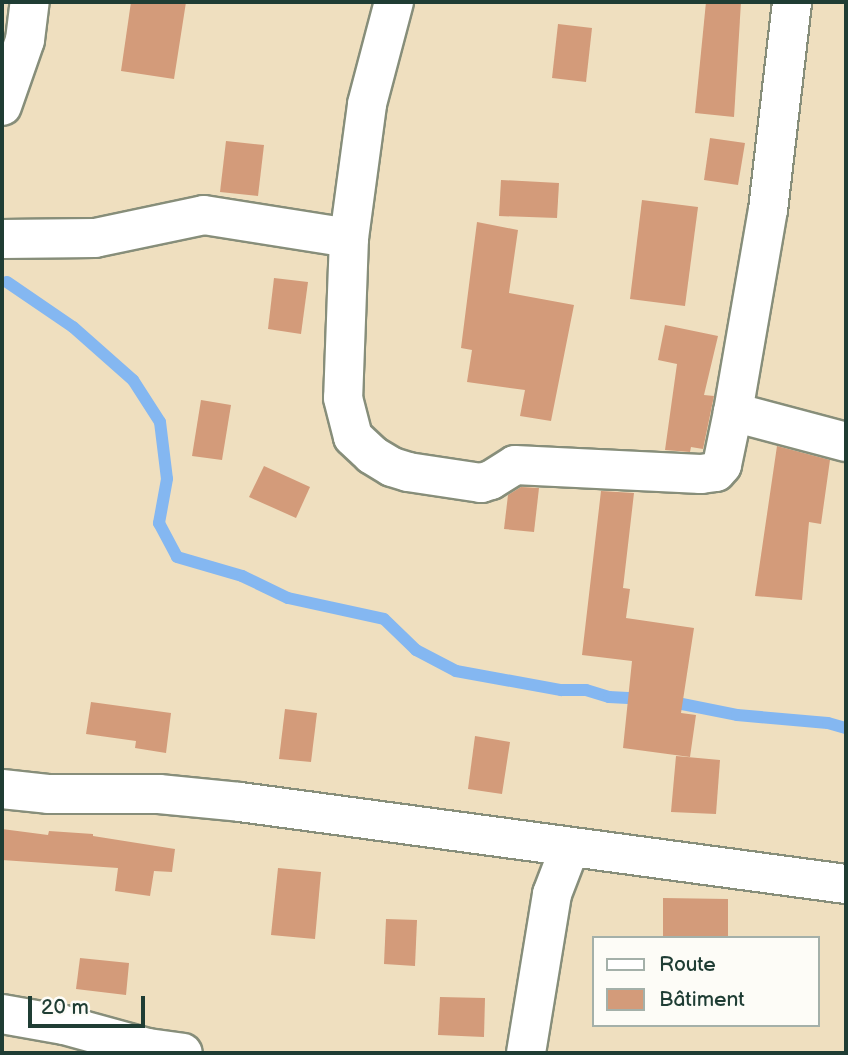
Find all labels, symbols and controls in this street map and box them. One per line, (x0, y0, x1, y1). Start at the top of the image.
legend (592, 936, 820, 1027)
text: Route (659, 952, 716, 977)
scale bar (32, 982, 149, 1026)
text: Bâtiment (659, 987, 745, 1012)
text: 20 m (41, 995, 89, 1020)

